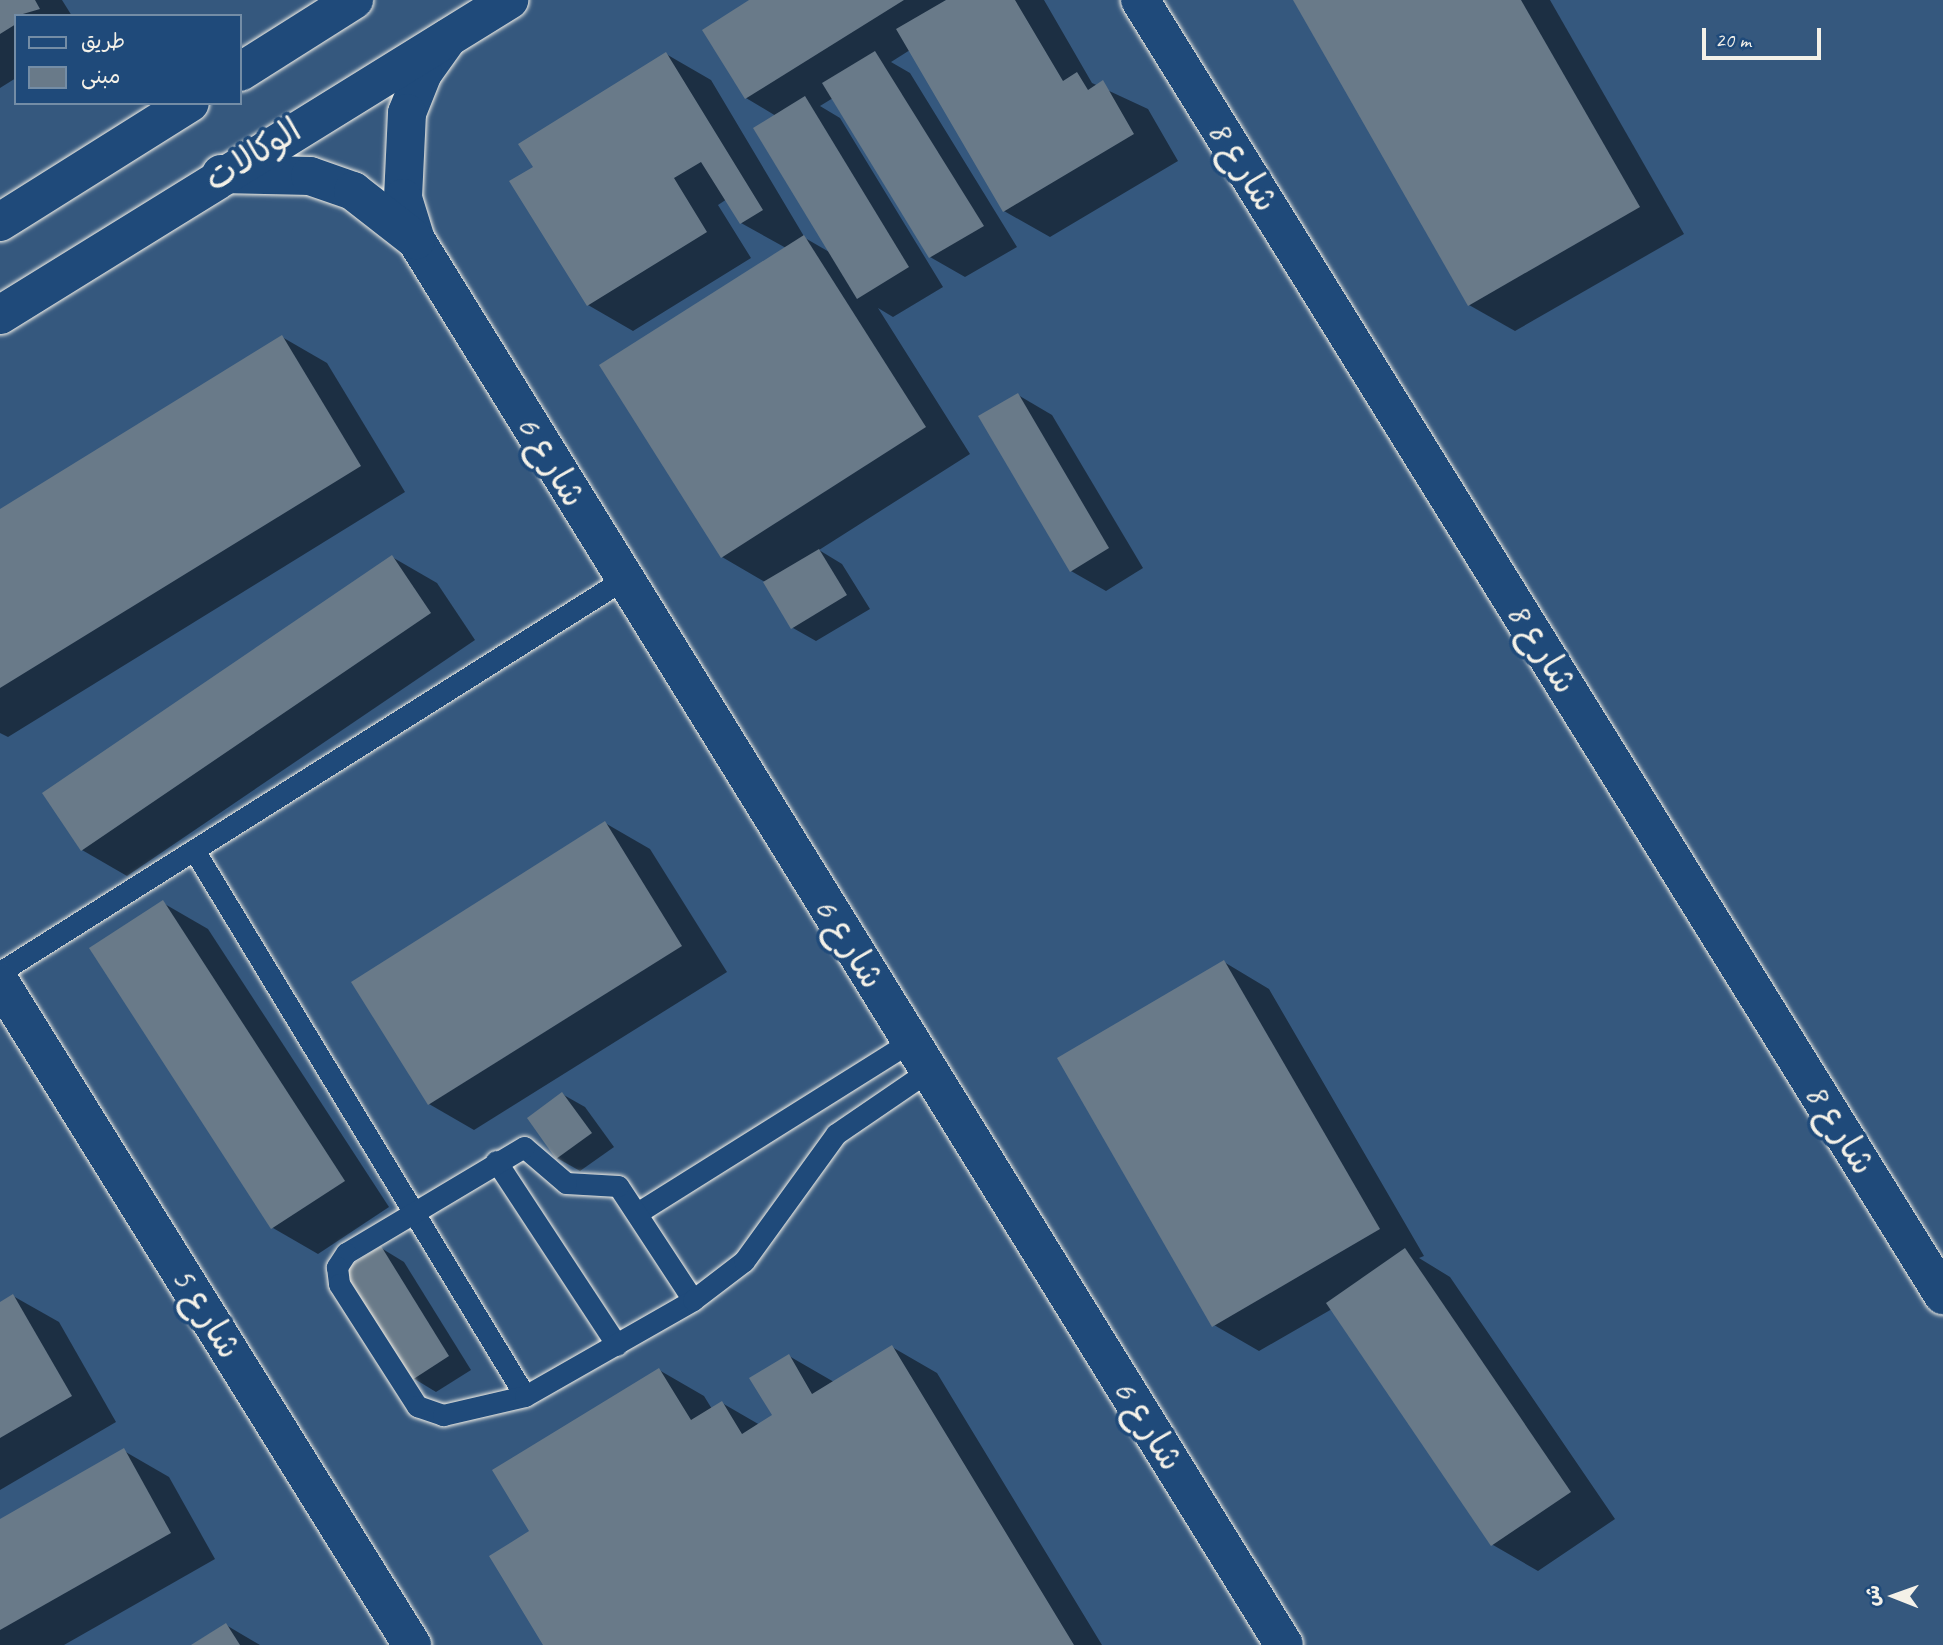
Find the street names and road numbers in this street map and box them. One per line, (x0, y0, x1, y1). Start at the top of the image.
street label: الوكالات (197, 109, 309, 201)
street label: شارع 8 (1199, 112, 1287, 220)
street label: شارع 6 (507, 407, 595, 515)
street label: شارع 8 (1498, 594, 1586, 702)
street label: شارع 6 (805, 889, 893, 997)
street label: شارع 8 (1796, 1075, 1884, 1183)
street label: شارع 5 (162, 1259, 250, 1367)
street label: شارع 6 (1104, 1371, 1192, 1479)

